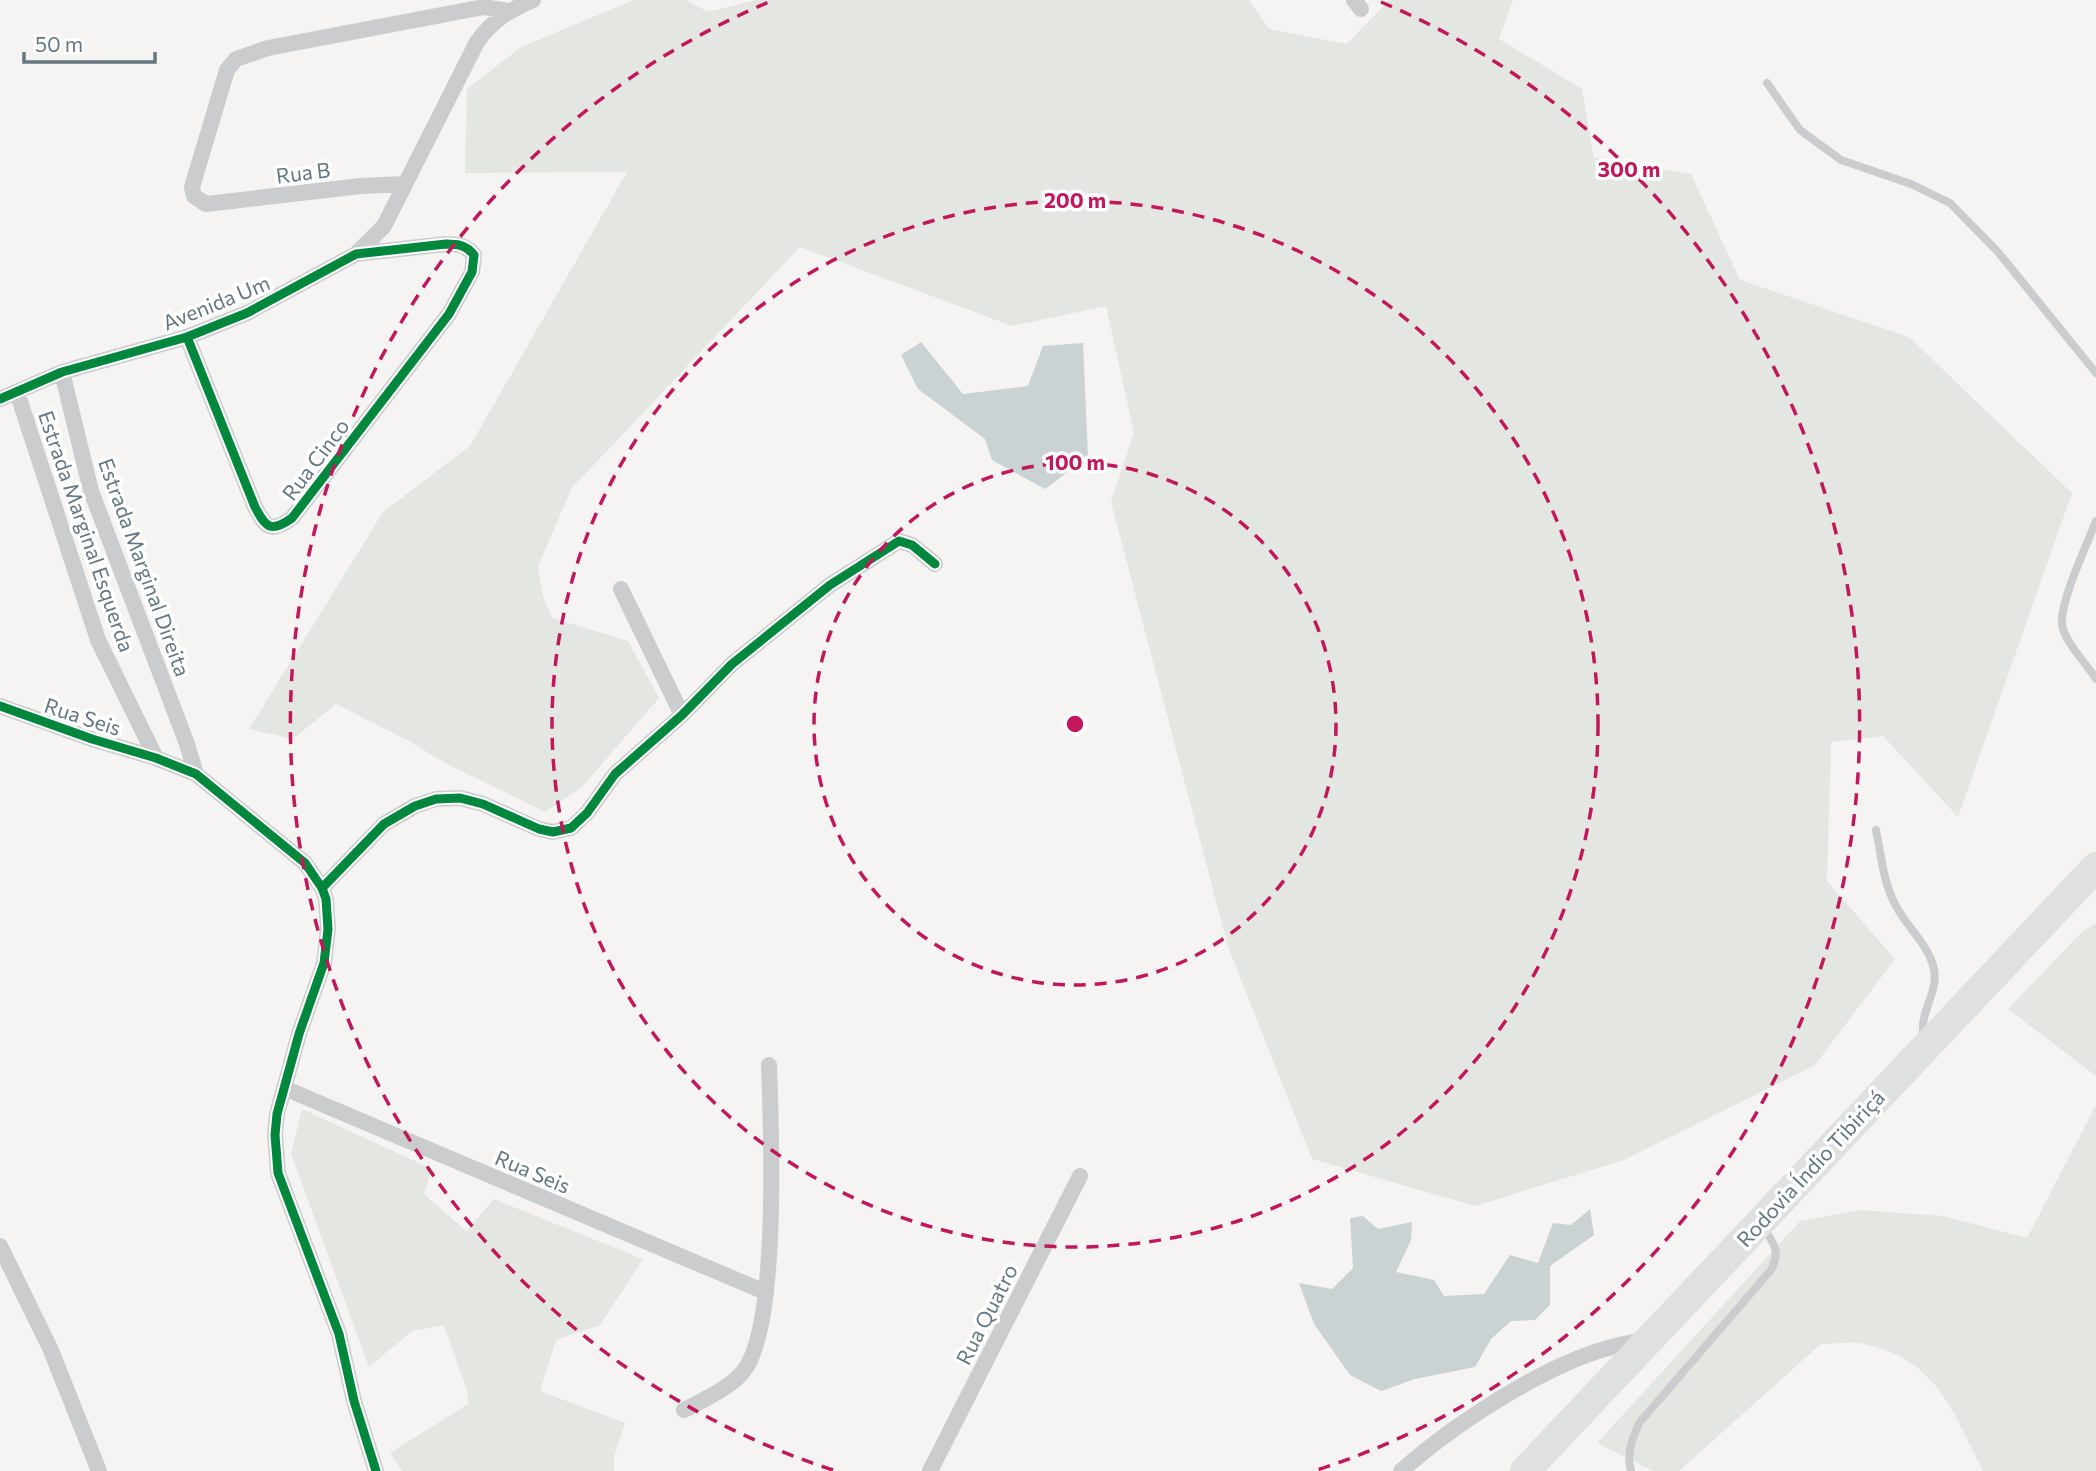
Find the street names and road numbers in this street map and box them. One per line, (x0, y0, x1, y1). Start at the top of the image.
street label: Rua B (275, 156, 331, 188)
street label: Avenida Um (159, 269, 273, 335)
street label: Estrada Marginal Esquerda (34, 407, 140, 655)
street label: Rua Cinco (276, 413, 354, 505)
street label: Estrada Marginal Direita (94, 455, 196, 679)
street label: Rua Seis (42, 692, 124, 740)
street label: Rodovia Índio Tibiriçá (1731, 1084, 1889, 1252)
street label: Rua Seis (492, 1144, 574, 1198)
street label: Rua Quatro (950, 1259, 1022, 1369)

